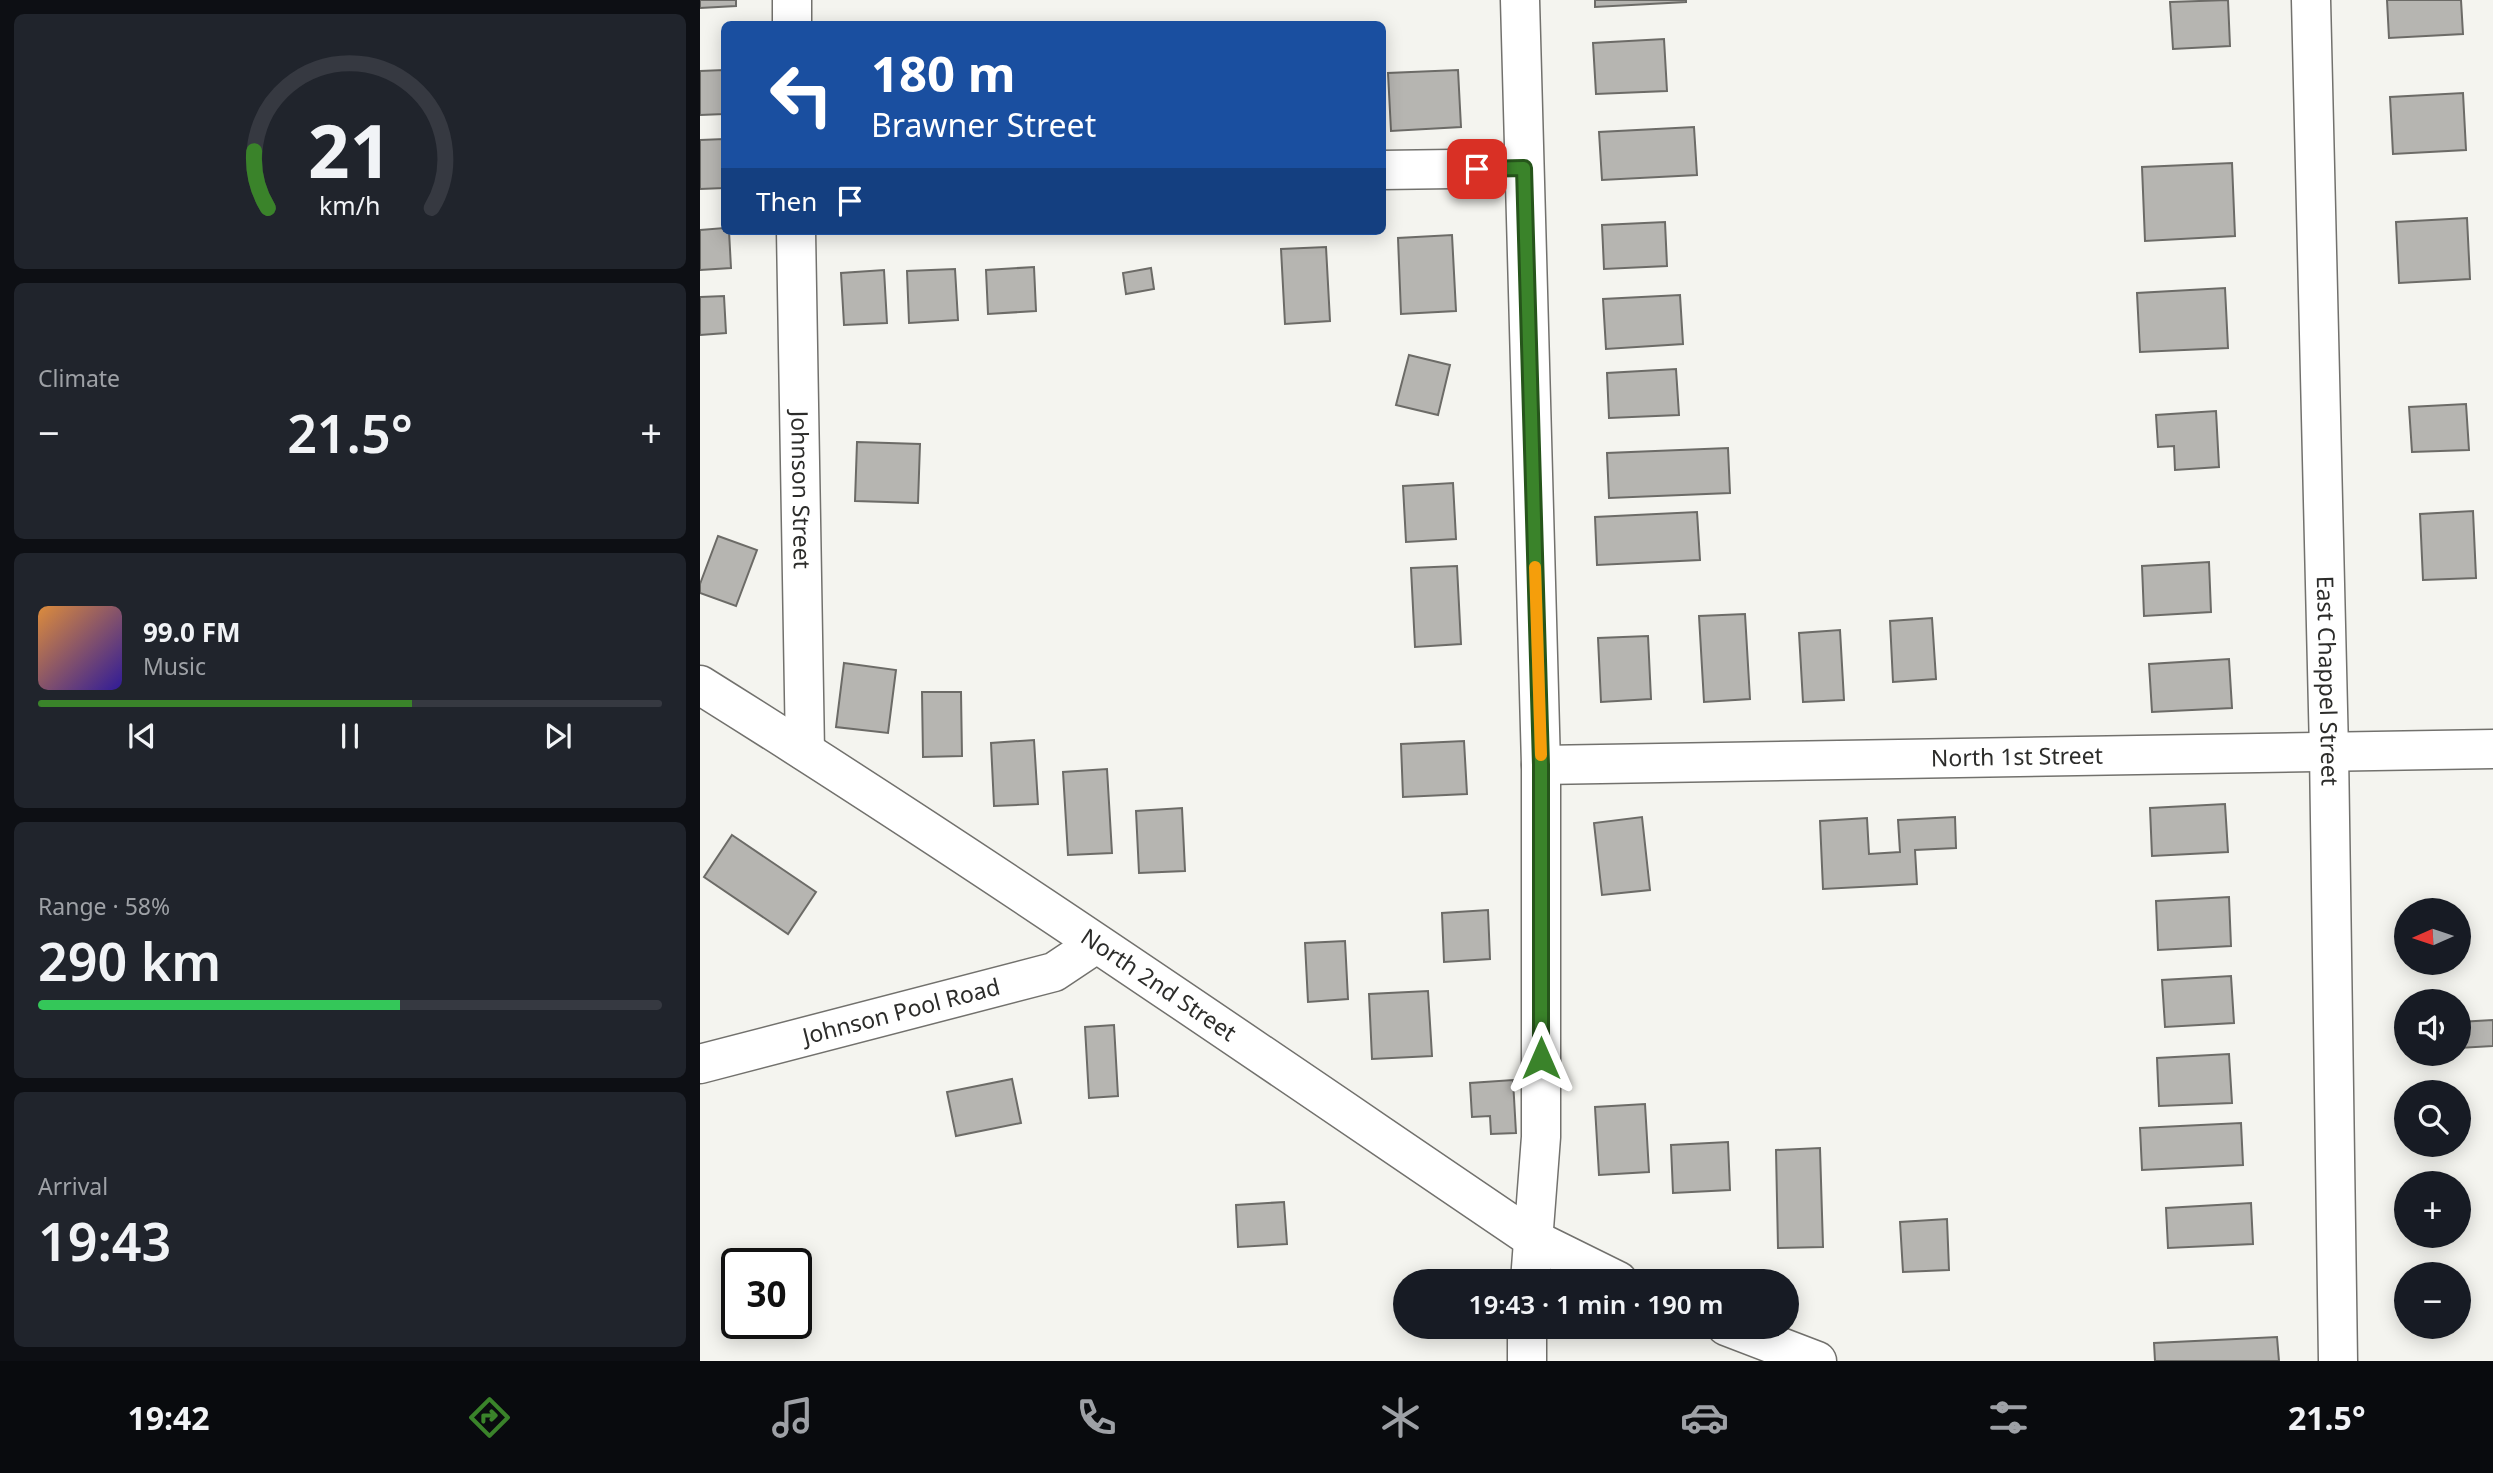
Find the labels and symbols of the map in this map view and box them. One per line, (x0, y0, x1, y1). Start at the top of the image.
pin (1447, 139, 1507, 199)
street label: Johnson Street (784, 409, 819, 569)
street label: East Chappel Street (2310, 575, 2347, 786)
street label: North 1st Street (1931, 739, 2103, 773)
north arrow (2394, 898, 2471, 975)
street label: North 2nd Street (1075, 920, 1243, 1048)
street label: Johnson Pool Road (797, 970, 1003, 1052)
position arrow (1504, 1021, 1578, 1095)
speed limit sign: 30 (721, 1248, 812, 1339)

